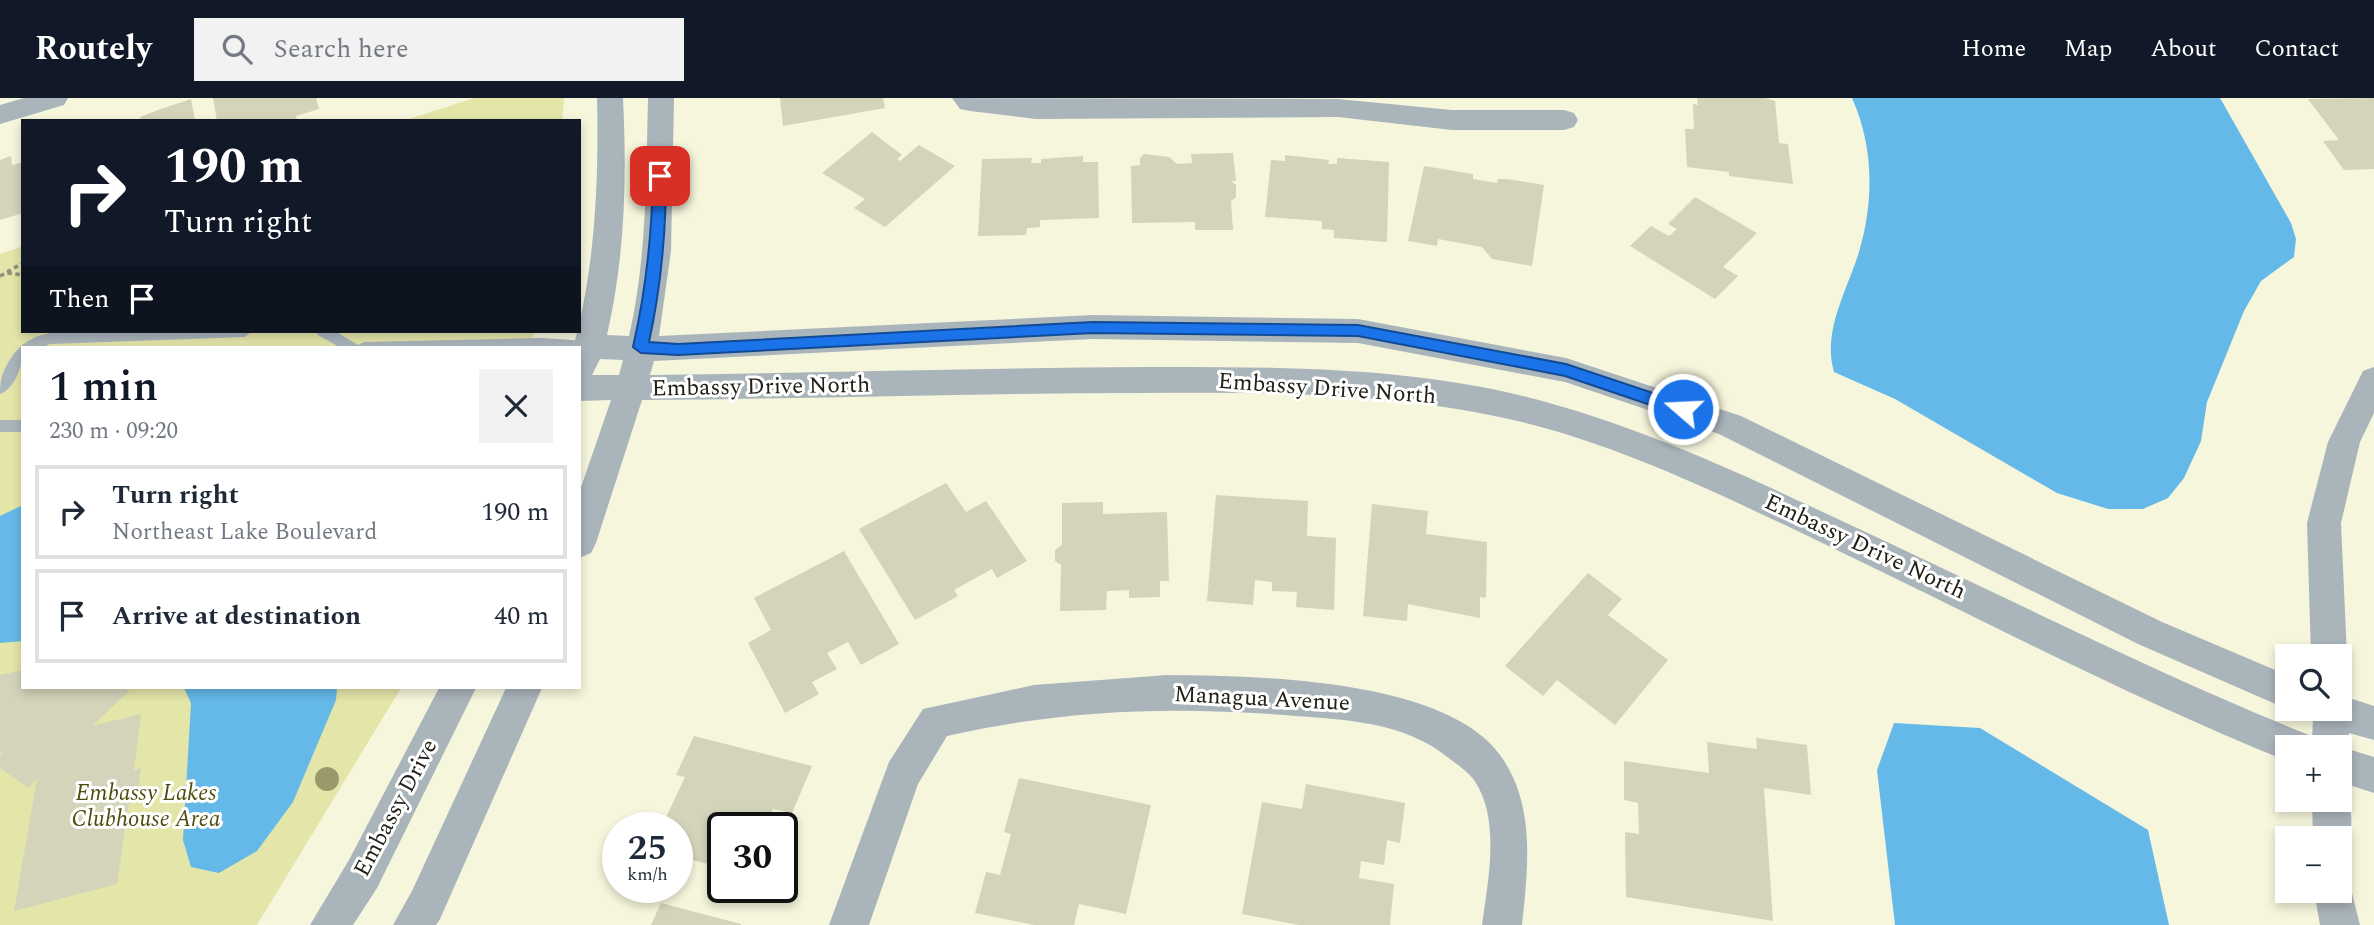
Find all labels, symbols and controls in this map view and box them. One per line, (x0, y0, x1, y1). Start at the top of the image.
search box (194, 18, 684, 81)
text: Routely (35, 24, 152, 74)
text: Search here (274, 29, 409, 69)
icon: search (218, 30, 256, 68)
text: Home (1961, 31, 2026, 67)
text: Map (2064, 31, 2112, 67)
text: About (2150, 31, 2216, 67)
text: Contact (2254, 31, 2339, 67)
text: 190 m (164, 130, 303, 205)
pin (630, 146, 690, 206)
icon: right (49, 147, 140, 238)
icon: arrive (641, 157, 679, 195)
text: Turn right (164, 198, 312, 247)
text: Then (49, 279, 109, 319)
icon: arrive (123, 280, 161, 318)
text: 1 min (49, 356, 158, 419)
street label: Embassy Drive North (1217, 364, 1437, 414)
street label: Embassy Drive North (651, 368, 871, 406)
button: close (479, 369, 553, 443)
position arrow (1646, 372, 1720, 446)
text: 230 m · 09:20 (49, 414, 178, 449)
text: Turn right (112, 475, 239, 515)
street label: Embassy Drive North (1758, 485, 1972, 609)
text: 190 m (481, 492, 549, 532)
icon: right (53, 493, 91, 531)
text: Northeast Lake Boulevard (112, 515, 377, 550)
text: Arrive at destination (112, 596, 361, 636)
text: 40 m (494, 596, 549, 636)
icon: arrive (53, 597, 91, 635)
map controls (2275, 644, 2352, 903)
button: search (2275, 644, 2352, 721)
street label: Managua Avenue (1173, 677, 1351, 721)
street label: Embassy Drive (345, 733, 447, 883)
button: + (2275, 735, 2352, 812)
park label: Embassy Lakes Clubhouse Area (72, 776, 221, 837)
speed limit sign: 30 (707, 812, 798, 903)
text: 25 (628, 822, 667, 875)
button: − (2275, 826, 2352, 903)
text: km/h (627, 861, 668, 888)

